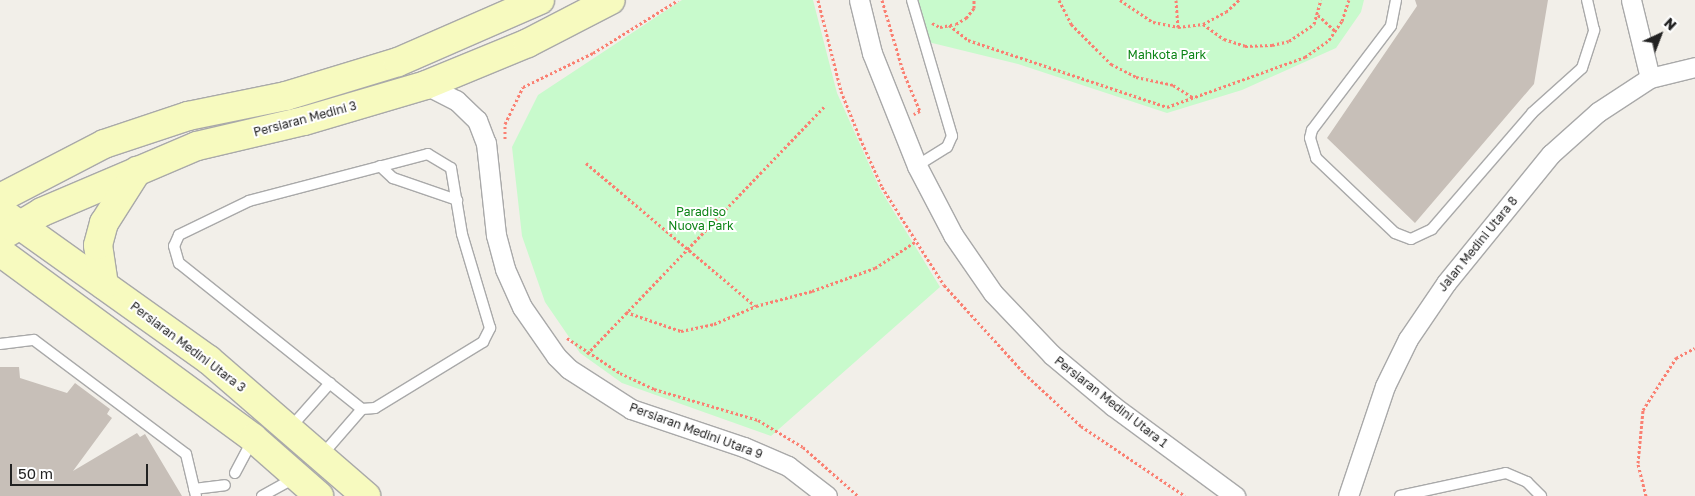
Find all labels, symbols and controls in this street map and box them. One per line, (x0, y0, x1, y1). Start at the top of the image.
north arrow (1635, 10, 1685, 60)
text: N (1661, 14, 1680, 34)
park label: Mahkota Park (1128, 48, 1206, 62)
street label: Persiaran Medini 3 (252, 98, 358, 140)
street label: Jalan Medini Utara 8 (1435, 194, 1521, 294)
park label: Paradiso Nuova Park (668, 205, 734, 233)
street label: Persiaran Medini Utara 3 (128, 299, 248, 395)
street label: Persiaran Medini Utara 1 (1052, 353, 1170, 451)
street label: Persiaran Medini Utara 9 (627, 400, 765, 462)
scale bar (12, 454, 150, 486)
text: 50 m (18, 464, 53, 482)

